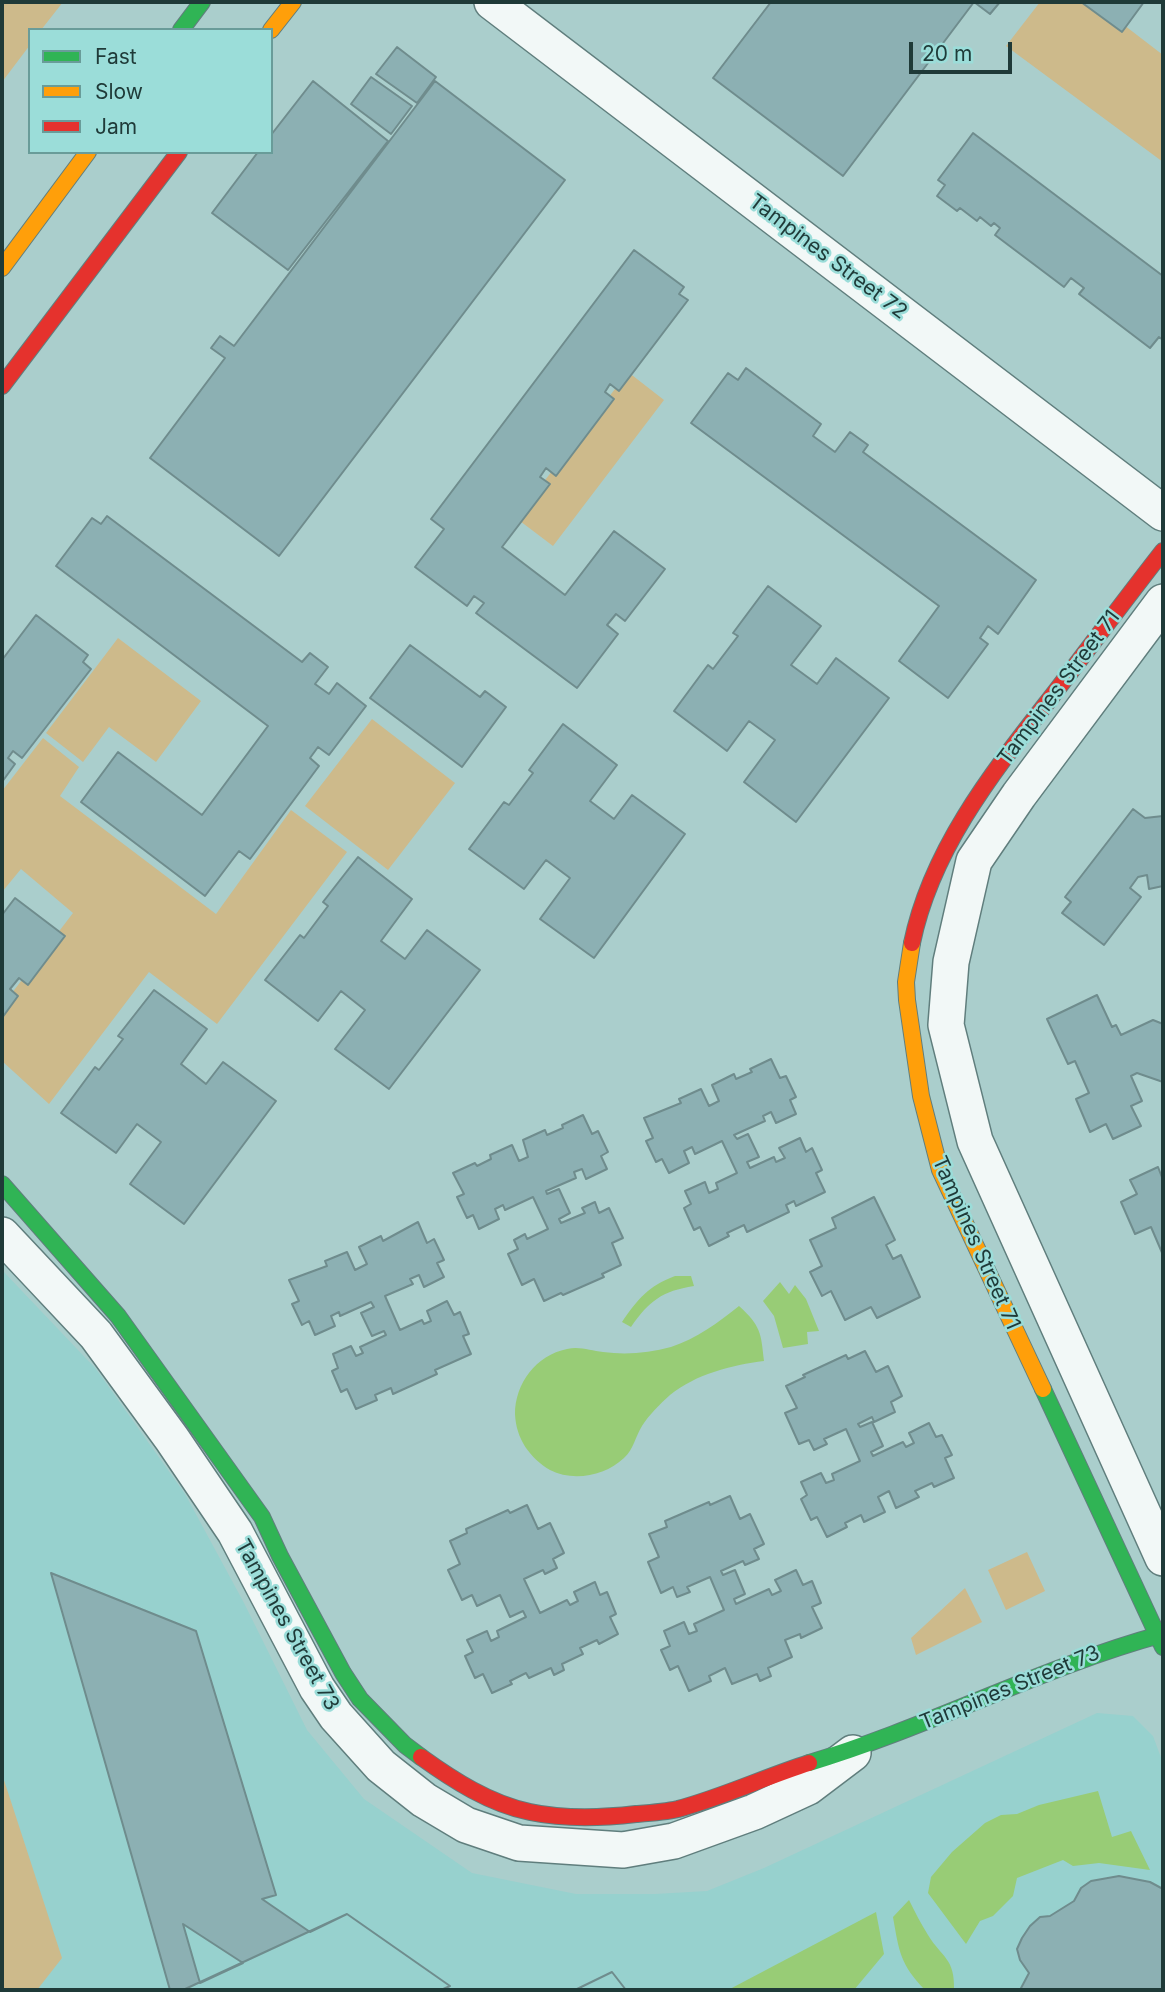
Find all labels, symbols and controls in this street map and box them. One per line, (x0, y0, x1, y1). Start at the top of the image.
legend (28, 28, 273, 154)
scale bar (913, 28, 1016, 72)
text: 20 m (922, 41, 972, 66)
text: Fast (95, 44, 137, 69)
text: Slow (95, 79, 143, 104)
text: Jam (95, 114, 137, 139)
street label: Tampines Street 72 (744, 189, 912, 325)
street label: Tampines Street 71 (993, 606, 1125, 770)
street label: Tampines Street 71 (926, 1152, 1026, 1334)
street label: Tampines Street 73 (230, 1535, 344, 1715)
street label: Tampines Street 73 (917, 1640, 1103, 1736)

